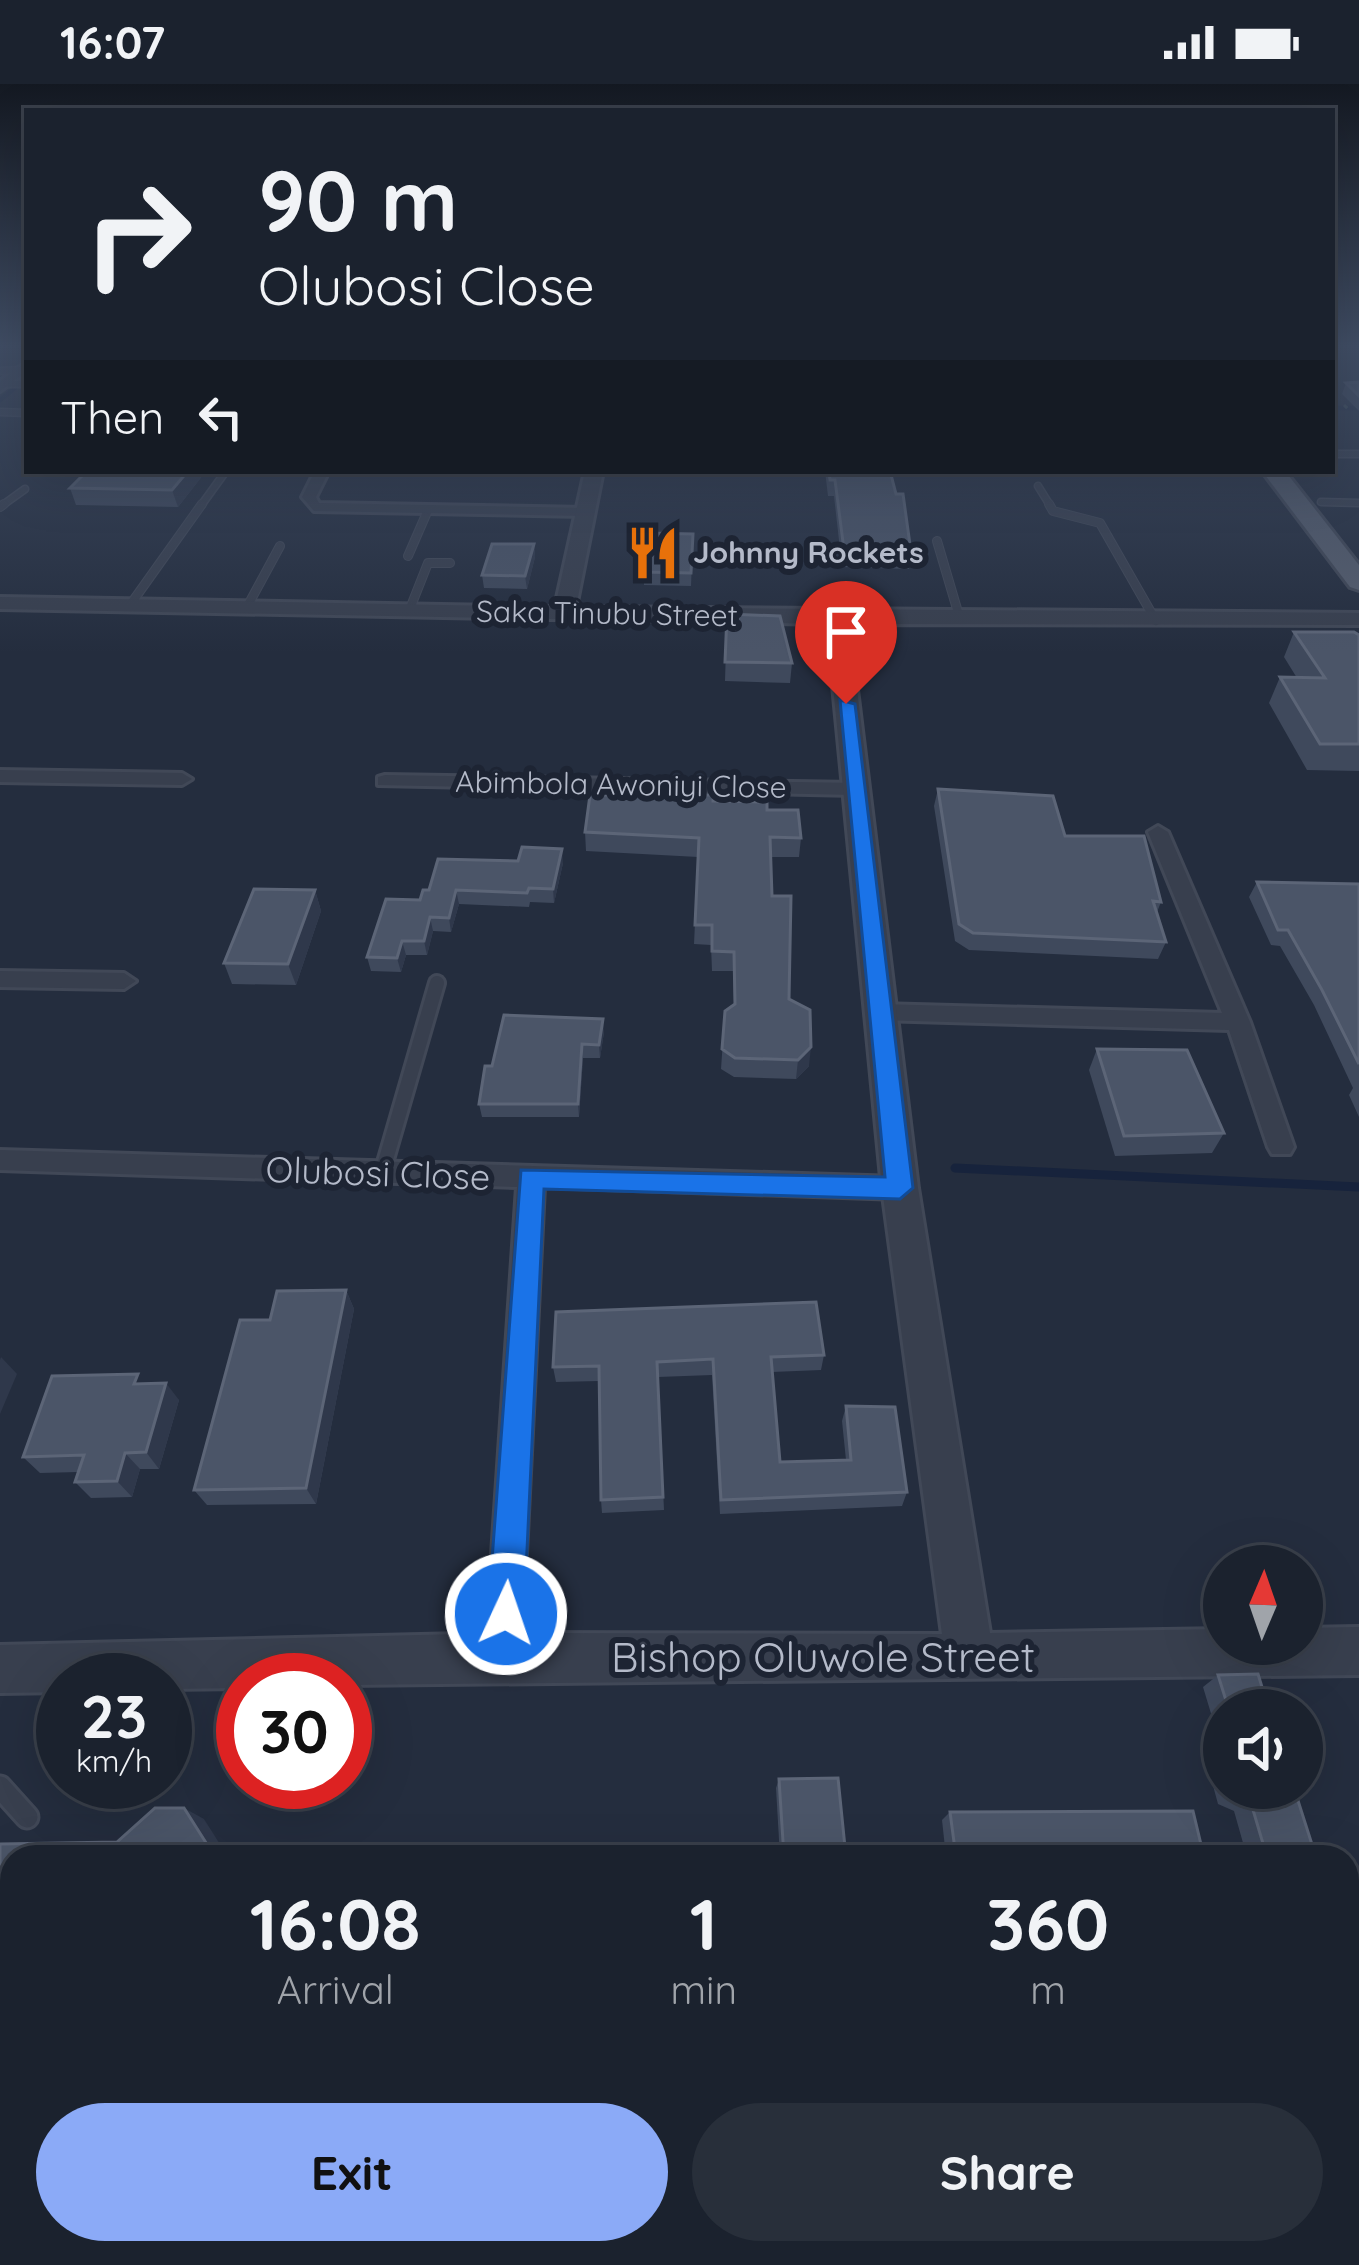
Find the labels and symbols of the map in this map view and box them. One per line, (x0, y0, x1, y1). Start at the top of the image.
restaurant icon: Johnny Rockets (624, 524, 682, 582)
place label: Johnny Rockets (693, 533, 924, 571)
pin (795, 581, 897, 704)
street label: Saka Tinubu Street (476, 592, 738, 634)
street label: Abimbola Awoniyi Close (455, 762, 787, 806)
street label: Olubosi Close (265, 1146, 491, 1199)
north arrow (1203, 1545, 1323, 1665)
position arrow (443, 1551, 569, 1677)
street label: Bishop Oluwole Street (611, 1630, 1035, 1683)
speed limit sign: 30 (216, 1653, 372, 1809)

